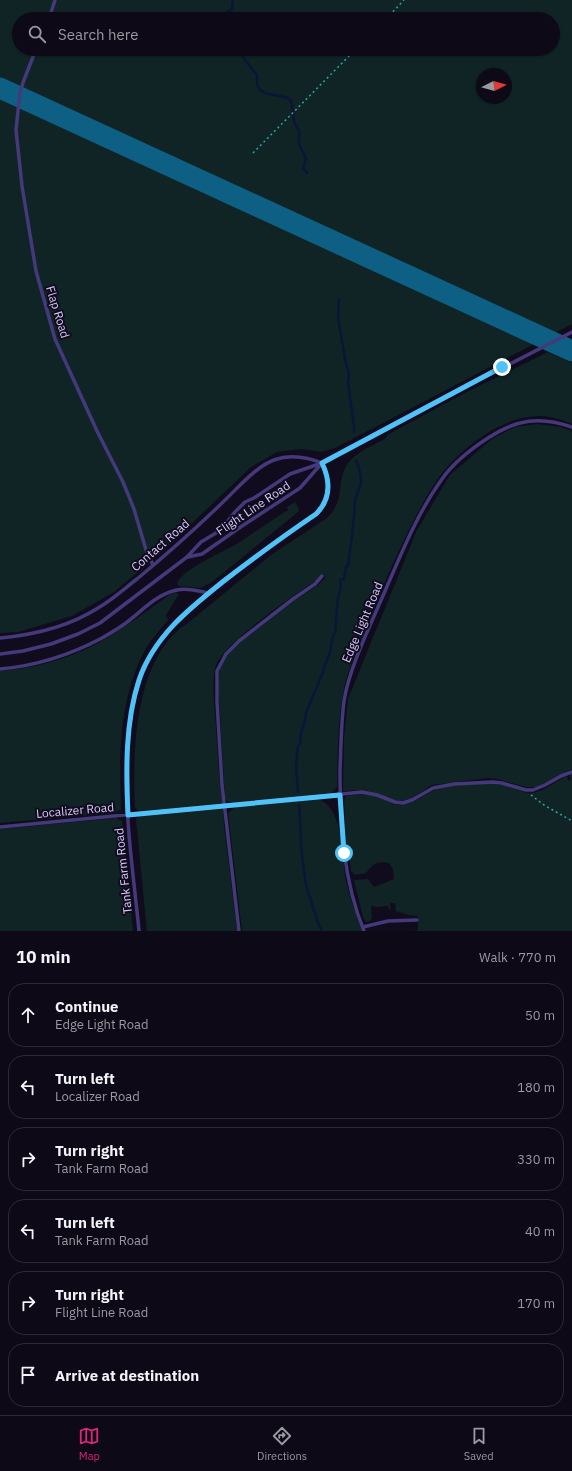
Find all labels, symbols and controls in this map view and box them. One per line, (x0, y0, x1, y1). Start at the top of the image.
search box (12, 12, 560, 56)
icon: search (26, 23, 48, 45)
text: Search here (58, 25, 138, 44)
north arrow (476, 68, 512, 104)
street label: Flap Road (43, 284, 73, 340)
route end (493, 358, 511, 376)
street label: Flight Line Road (213, 478, 293, 538)
street label: Contact Road (128, 516, 192, 574)
street label: Edge Light Road (338, 579, 386, 665)
street label: Localizer Road (35, 799, 115, 821)
street label: Tank Farm Road (111, 827, 135, 915)
route start (335, 844, 353, 862)
text: 10 min (16, 946, 71, 968)
text: Walk · 770 m (479, 949, 556, 966)
text: Continue (55, 997, 119, 1016)
icon: ahead (17, 1004, 39, 1026)
text: 50 m (525, 1007, 555, 1024)
text: Edge Light Road (55, 1016, 149, 1033)
text: Turn left (55, 1069, 115, 1088)
icon: left (17, 1076, 39, 1098)
text: 180 m (517, 1079, 555, 1096)
text: Localizer Road (55, 1088, 140, 1105)
text: Turn right (55, 1141, 124, 1160)
icon: right (17, 1148, 39, 1170)
text: 330 m (517, 1151, 555, 1168)
text: Tank Farm Road (55, 1160, 149, 1177)
text: Turn left (55, 1213, 115, 1232)
icon: left (17, 1220, 39, 1242)
text: 40 m (525, 1223, 555, 1240)
text: Tank Farm Road (55, 1232, 149, 1249)
text: Turn right (55, 1285, 124, 1304)
icon: right (17, 1292, 39, 1314)
text: 170 m (517, 1295, 555, 1312)
text: Flight Line Road (55, 1304, 148, 1321)
icon: arrive (17, 1364, 39, 1386)
text: Arrive at destination (55, 1366, 199, 1385)
tab: Map (78, 1425, 100, 1463)
tab: Directions (257, 1425, 307, 1463)
tab: Saved (464, 1425, 494, 1463)

